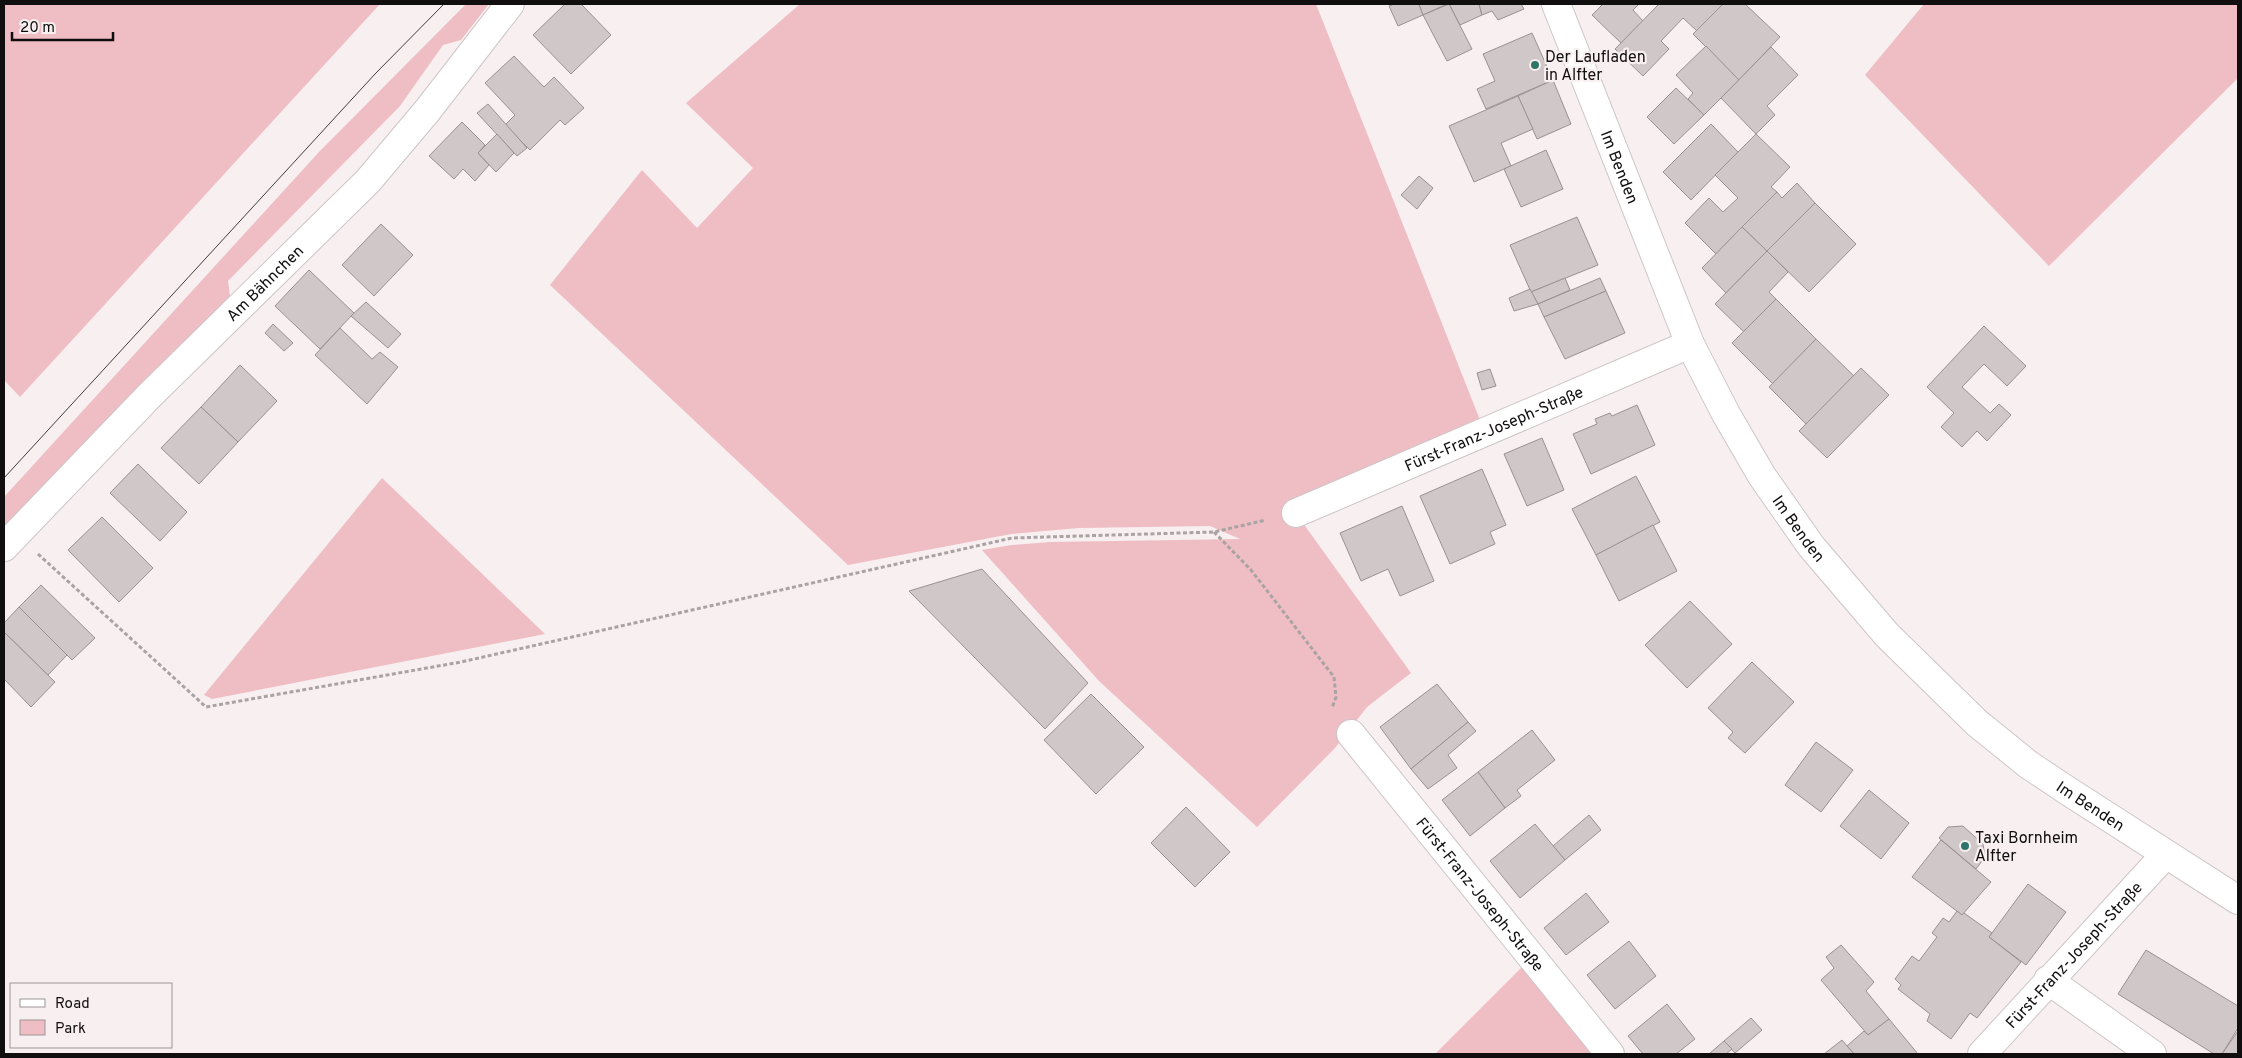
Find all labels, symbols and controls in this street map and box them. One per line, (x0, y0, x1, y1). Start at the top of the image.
scale bar (12, 10, 114, 42)
text: 20 m (20, 19, 55, 38)
place label: Der Laufladen in Alfter (1545, 48, 1646, 86)
marker: Der Laufladen in Alfter (1529, 59, 1541, 71)
street label: Im Benden (1595, 128, 1642, 207)
street label: Am Bähnchen (223, 242, 309, 327)
street label: Fürst-Franz-Joseph-Straße (1402, 383, 1587, 477)
street label: Im Benden (1767, 492, 1828, 567)
street label: Im Benden (2052, 778, 2128, 837)
street label: Fürst-Franz-Joseph-Straße (1411, 814, 1547, 977)
place label: Taxi Bornheim Alfter (1975, 829, 2078, 867)
marker: Taxi Bornheim Alfter (1959, 840, 1971, 852)
street label: Fürst-Franz-Joseph-Straße (2002, 878, 2147, 1034)
legend (10, 983, 172, 1048)
text: Road (55, 995, 90, 1014)
text: Park (55, 1020, 86, 1039)

